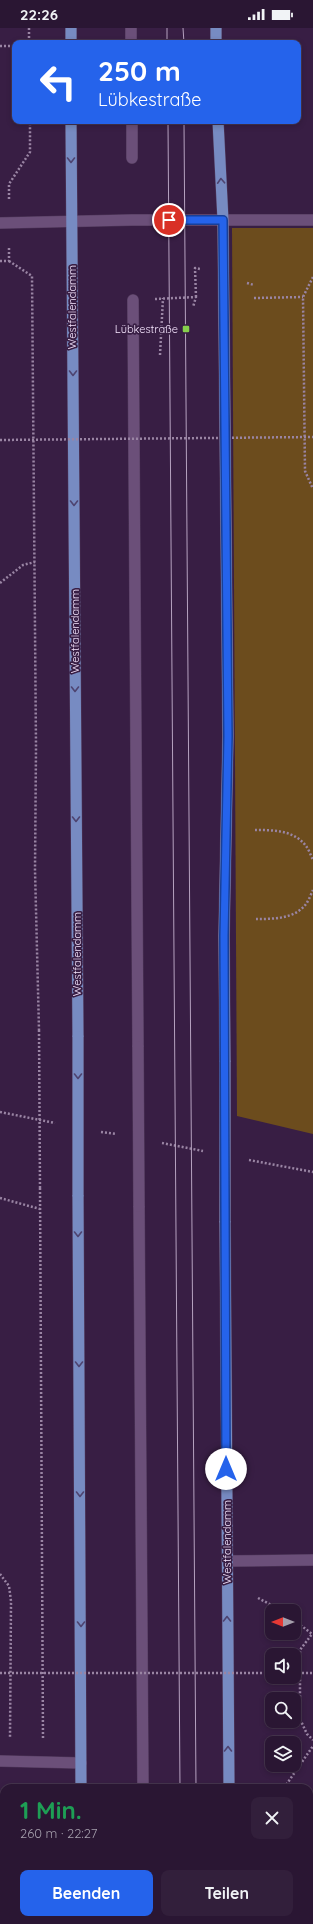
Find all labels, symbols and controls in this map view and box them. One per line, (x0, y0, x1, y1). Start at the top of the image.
text: 22:26 (20, 5, 58, 24)
text: 250 m (98, 53, 181, 88)
icon: left (32, 56, 84, 108)
text: Lübkestraße (98, 88, 201, 111)
one-way arrow (67, 157, 75, 163)
one-way arrow (217, 178, 226, 184)
pin (152, 203, 186, 237)
icon: arrive (158, 209, 180, 231)
street label: Westfalendamm (65, 265, 79, 349)
place label: Lübkestraße (115, 322, 178, 336)
marker: Lübkestraße (181, 324, 191, 334)
one-way arrow (69, 370, 77, 376)
one-way arrow (70, 500, 78, 506)
street label: Westfalendamm (68, 589, 82, 673)
one-way arrow (71, 686, 79, 692)
one-way arrow (72, 816, 80, 822)
street label: Westfalendamm (70, 912, 84, 996)
one-way arrow (74, 1073, 82, 1079)
one-way arrow (74, 1231, 82, 1237)
one-way arrow (75, 1361, 83, 1367)
position arrow (205, 1448, 247, 1490)
one-way arrow (76, 1491, 84, 1497)
street label: Westfalendamm (220, 1500, 234, 1584)
north arrow (265, 1604, 301, 1640)
map controls (265, 1604, 301, 1772)
one-way arrow (223, 1616, 232, 1622)
one-way arrow (76, 1621, 85, 1627)
button: sound (265, 1648, 301, 1684)
button: search (265, 1692, 301, 1728)
button: layers (265, 1736, 301, 1772)
one-way arrow (224, 1746, 232, 1752)
text: 1 Min. (20, 1795, 82, 1825)
button: close (251, 1797, 293, 1839)
text: 260 m · 22:27 (20, 1825, 97, 1841)
button: Beenden (20, 1870, 153, 1916)
button: Teilen (161, 1870, 293, 1916)

